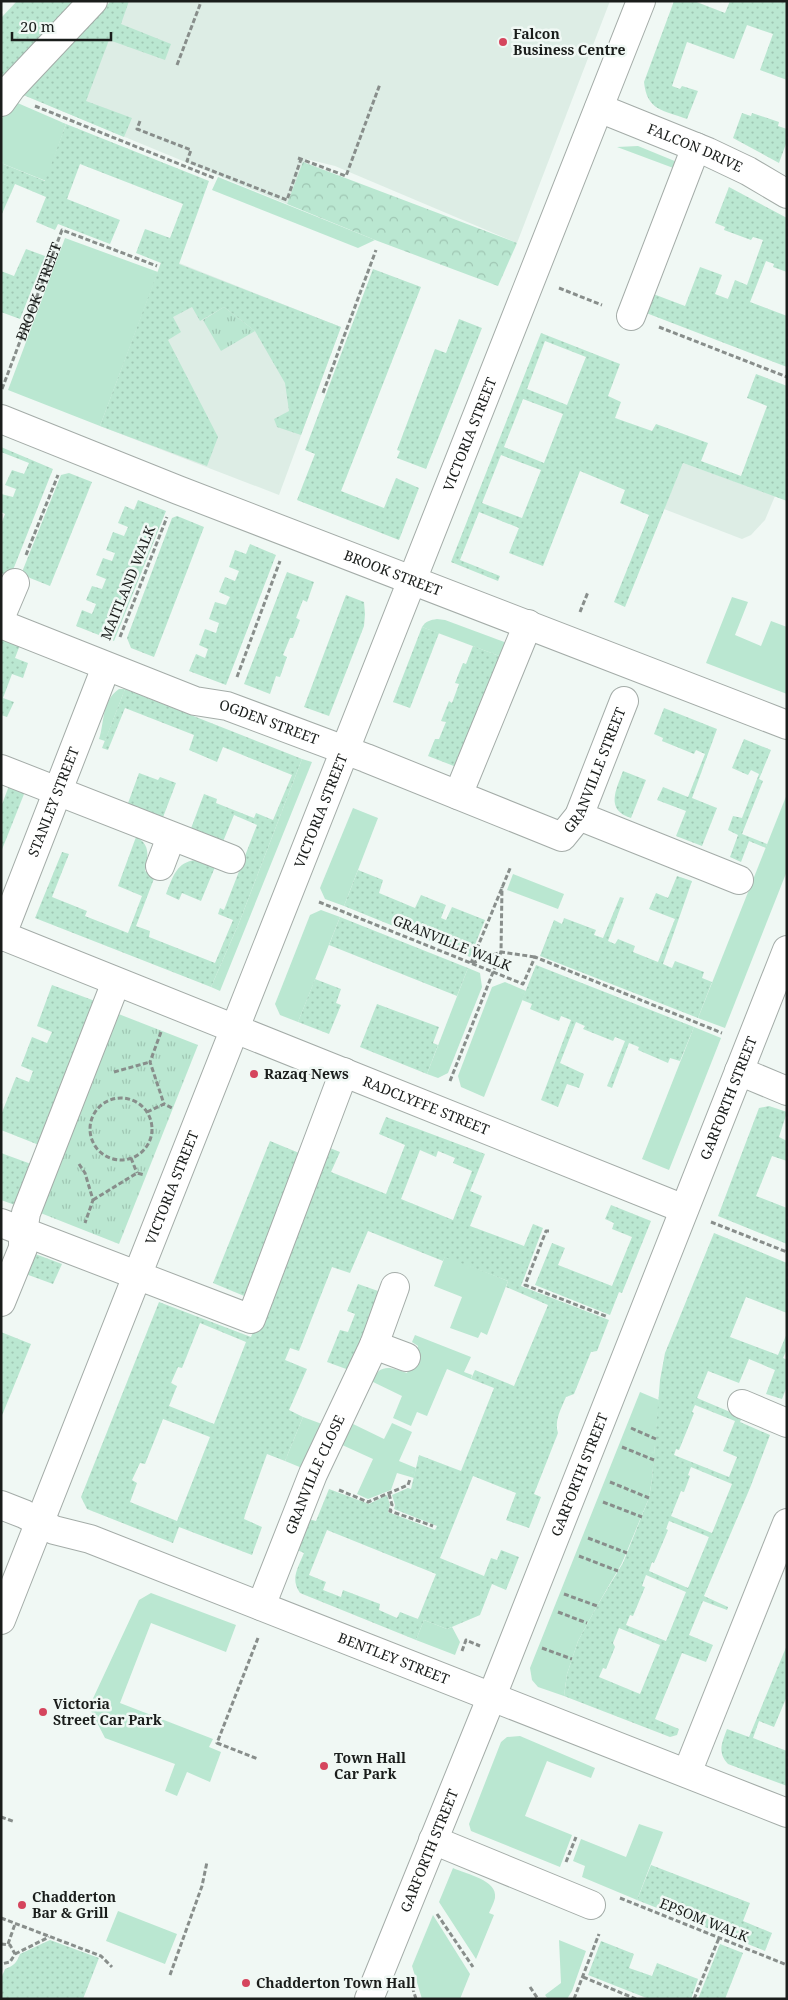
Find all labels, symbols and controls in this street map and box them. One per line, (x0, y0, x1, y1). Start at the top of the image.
scale bar (12, 10, 111, 42)
text: 20 m (20, 16, 55, 36)
place label: Falcon Business Centre (513, 24, 626, 59)
marker: Falcon Business Centre (497, 36, 509, 48)
street label: FALCON DRIVE (645, 119, 746, 176)
street label: BROOK STREET (11, 239, 66, 343)
street label: VICTORIA STREET (438, 374, 500, 494)
street label: MAITLAND WALK (96, 523, 159, 643)
street label: BROOK STREET (341, 545, 445, 600)
street label: OGDEN STREET (218, 695, 322, 749)
street label: GRANVILLE STREET (559, 704, 630, 837)
street label: STANLEY STREET (23, 744, 83, 859)
street label: VICTORIA STREET (289, 751, 352, 870)
street label: GRANVILLE WALK (390, 910, 514, 975)
street label: GARFORTH STREET (695, 1033, 761, 1162)
place label: Razaq News (264, 1064, 349, 1083)
marker: Razaq News (248, 1068, 260, 1080)
street label: RADCLYFFE STREET (360, 1071, 493, 1139)
street label: VICTORIA STREET (140, 1127, 203, 1247)
street label: GARFORTH STREET (546, 1410, 612, 1539)
street label: GRANVILLE CLOSE (280, 1411, 349, 1537)
street label: BENTLEY STREET (335, 1627, 452, 1688)
place label: Victoria Street Car Park (53, 1694, 162, 1729)
marker: Victoria Street Car Park (37, 1706, 49, 1718)
place label: Town Hall Car Park (334, 1748, 406, 1783)
marker: Town Hall Car Park (318, 1760, 330, 1772)
street label: GARFORTH STREET (395, 1786, 462, 1915)
place label: Chadderton Bar & Grill (32, 1887, 116, 1922)
street label: EPSOM WALK (657, 1893, 752, 1946)
marker: Chadderton Bar & Grill (16, 1899, 28, 1911)
place label: Chadderton Town Hall (256, 1973, 416, 1992)
marker: Chadderton Town Hall (240, 1977, 252, 1989)

